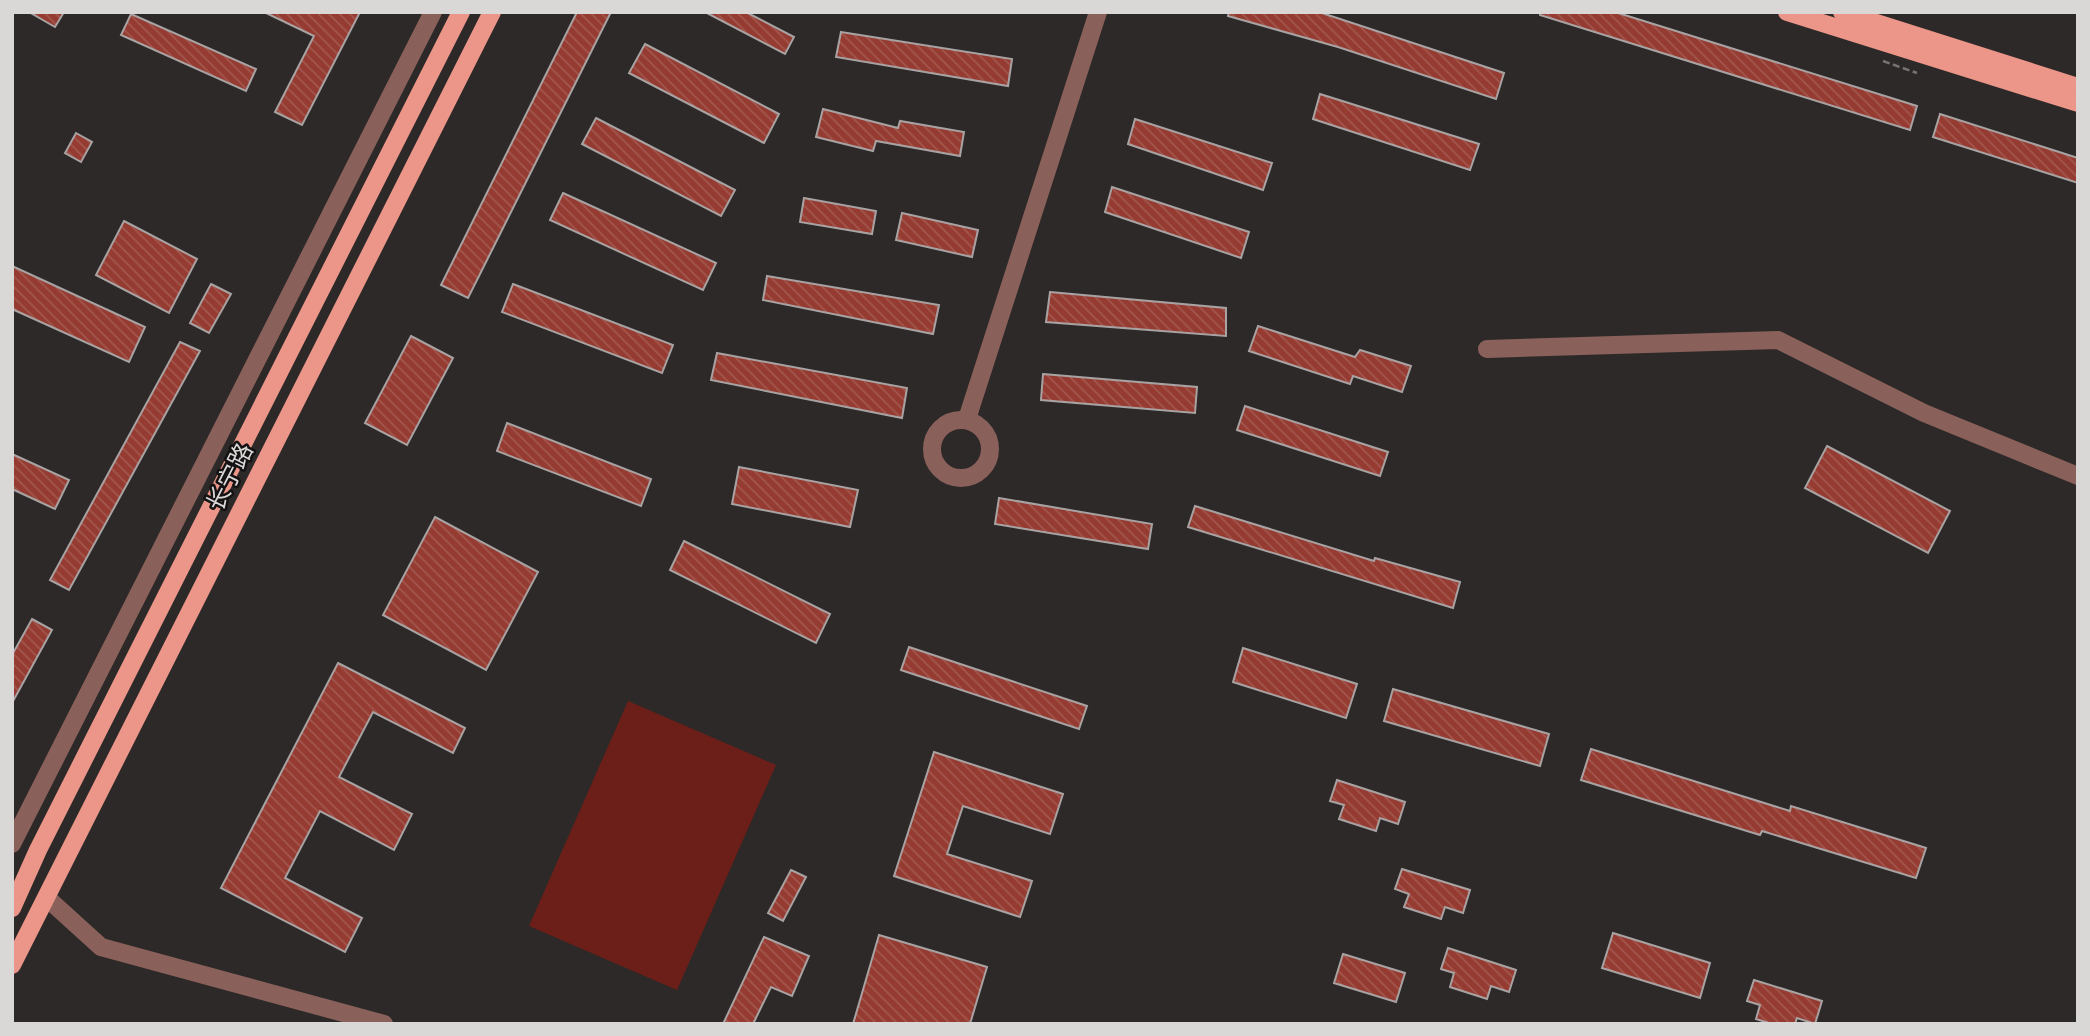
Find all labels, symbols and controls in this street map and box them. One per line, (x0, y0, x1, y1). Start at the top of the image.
street label: 长宁路 (201, 439, 258, 515)

